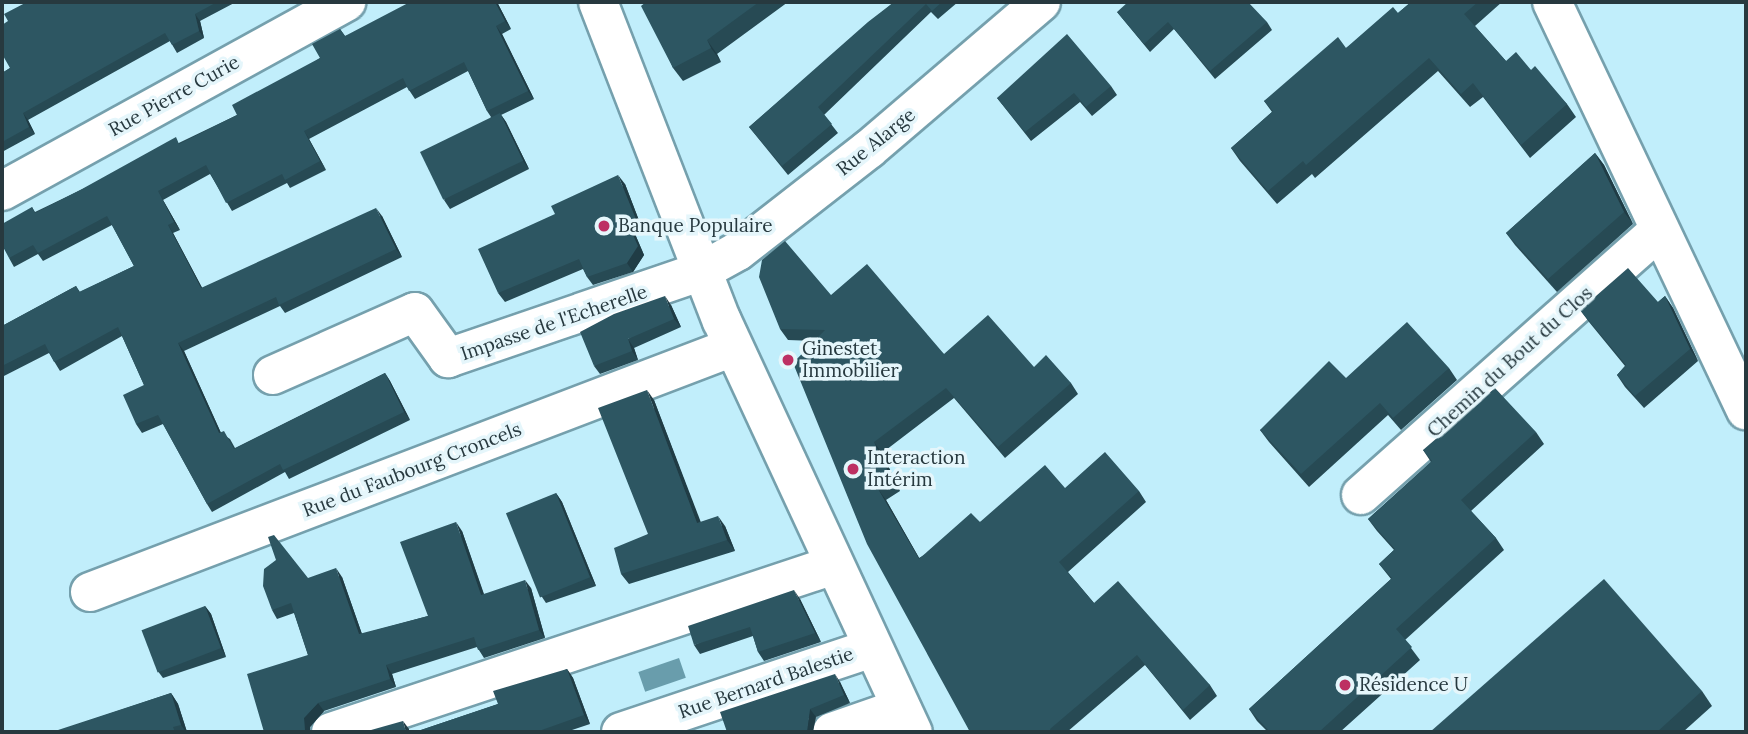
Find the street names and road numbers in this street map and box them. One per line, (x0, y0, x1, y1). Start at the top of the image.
street label: Rue Pierre Curie (105, 51, 243, 141)
street label: Rue Alarge (832, 103, 920, 181)
street label: Impasse de l'Echerelle (458, 280, 650, 366)
street label: Chemin du Bout du Clos (1423, 282, 1597, 442)
street label: Rue du Faubourg Croncels (299, 418, 525, 522)
street label: Rue Bernard Balestie (676, 642, 856, 724)

